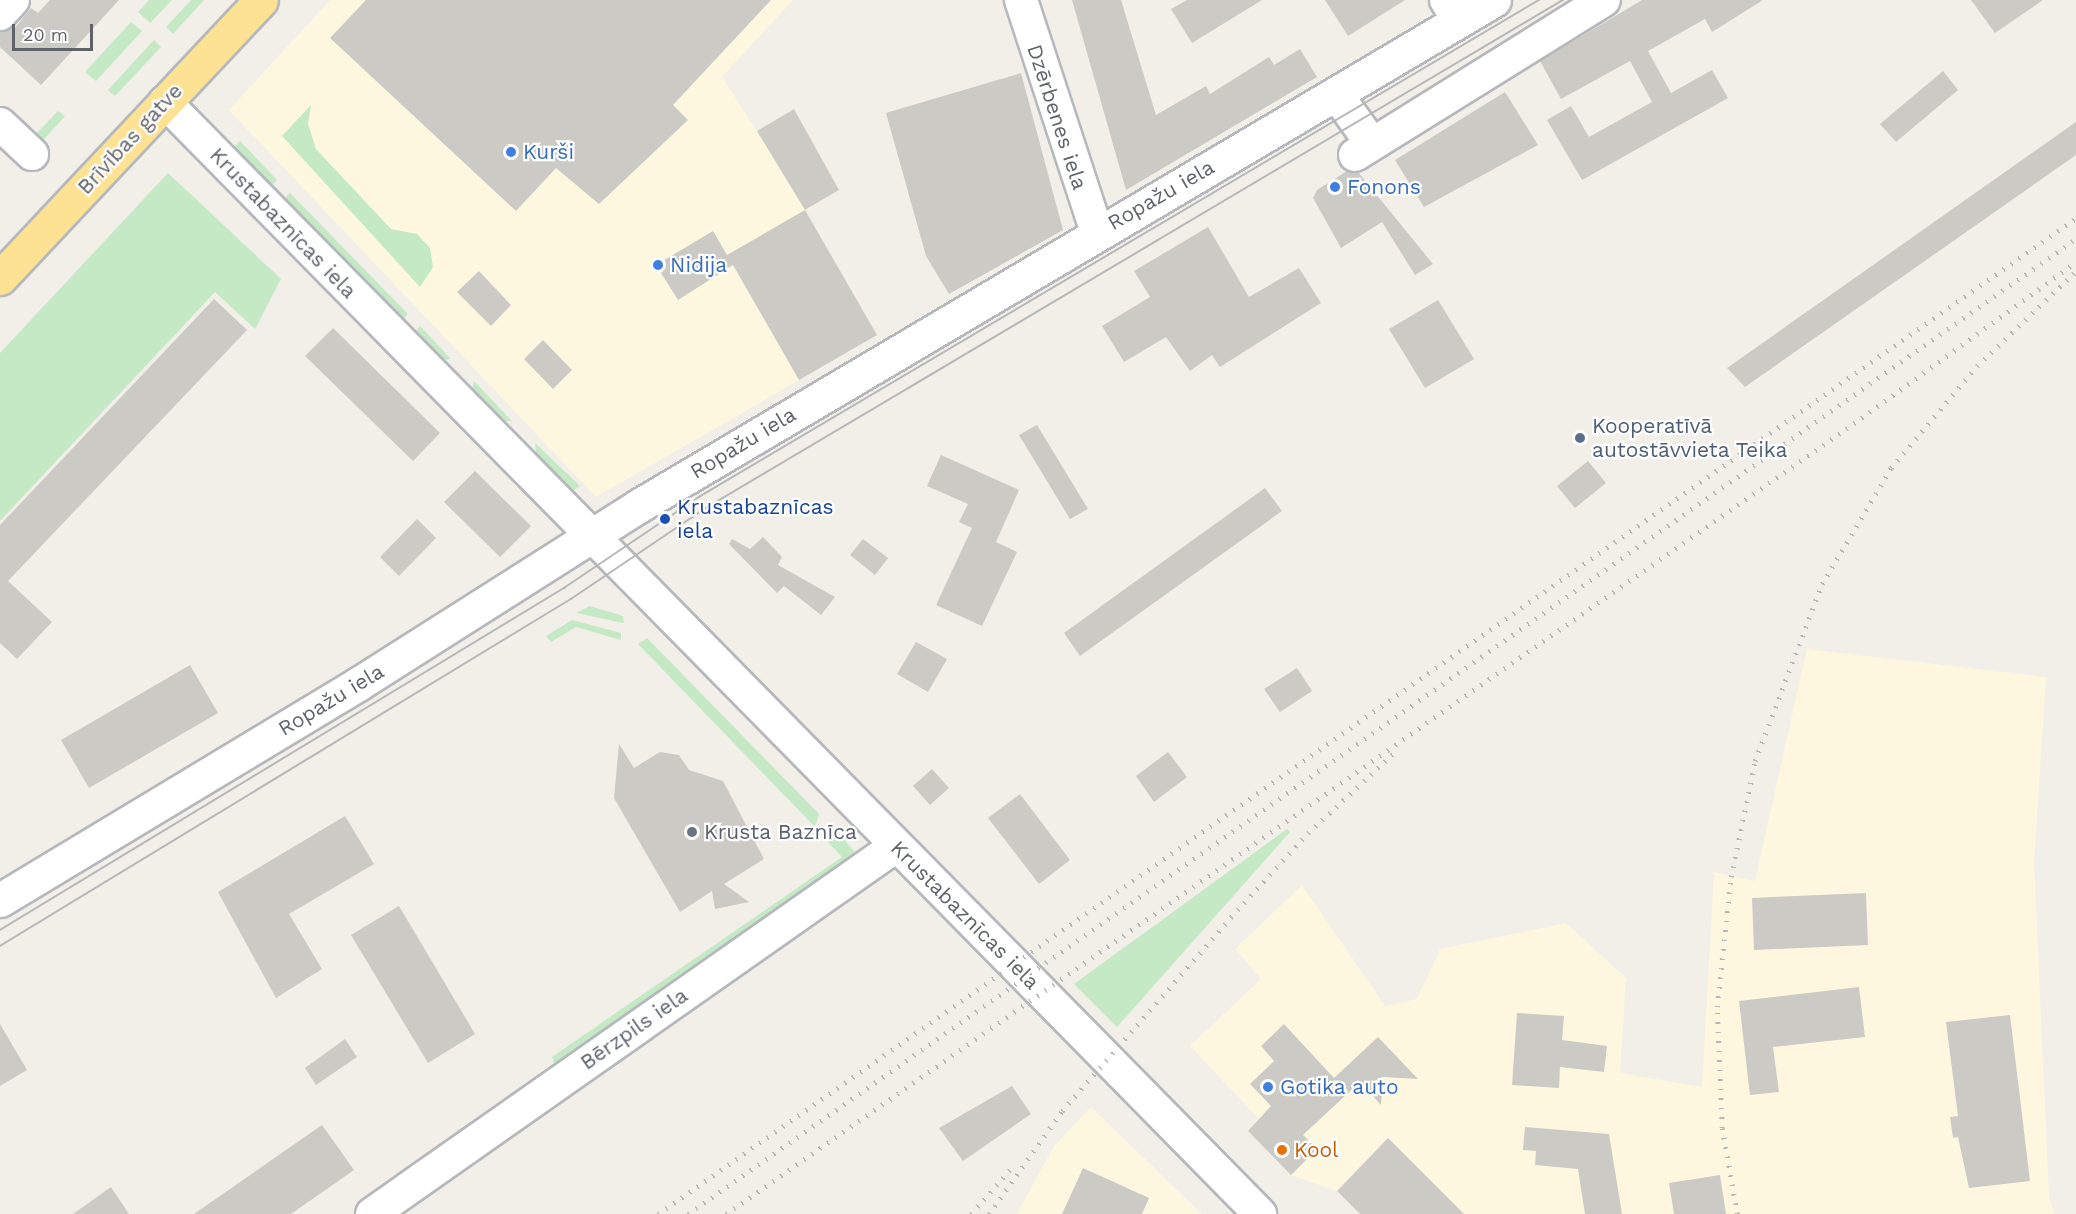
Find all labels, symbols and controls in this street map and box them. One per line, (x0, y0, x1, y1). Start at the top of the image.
scale bar (15, 12, 96, 50)
text: 20 m (23, 24, 68, 45)
street label: Dzērbenes iela (1022, 41, 1092, 193)
street label: Brīvības gatve (72, 78, 188, 200)
place label: Kurši (523, 139, 574, 165)
street label: Krustabaznīcas iela (205, 142, 361, 304)
marker: Kurši (504, 145, 518, 159)
street label: Ropažu iela (1103, 154, 1219, 236)
place label: Fonons (1347, 174, 1421, 200)
marker: Fonons (1328, 180, 1342, 194)
place label: Nidija (670, 252, 727, 278)
marker: Nidija (651, 258, 665, 272)
street label: Ropažu iela (686, 402, 800, 484)
place label: Kooperatīvā autostāvvieta Teika (1592, 413, 1788, 463)
marker: Kooperatīvā autostāvvieta Teika (1573, 431, 1587, 445)
place label: Krustabaznīcas iela (677, 494, 834, 544)
marker: Krustabaznīcas iela (658, 512, 672, 526)
street label: Ropažu iela (274, 659, 388, 741)
place label: Krusta Baznīca (704, 819, 857, 845)
marker: Krusta Baznīca (685, 825, 699, 839)
street label: Krustabaznīcas iela (885, 835, 1045, 995)
street label: Bērzpils iela (576, 983, 692, 1075)
place label: Gotika auto (1280, 1074, 1399, 1100)
marker: Gotika auto (1261, 1080, 1275, 1094)
place label: Kool (1294, 1137, 1339, 1163)
marker: Kool (1275, 1143, 1289, 1157)

